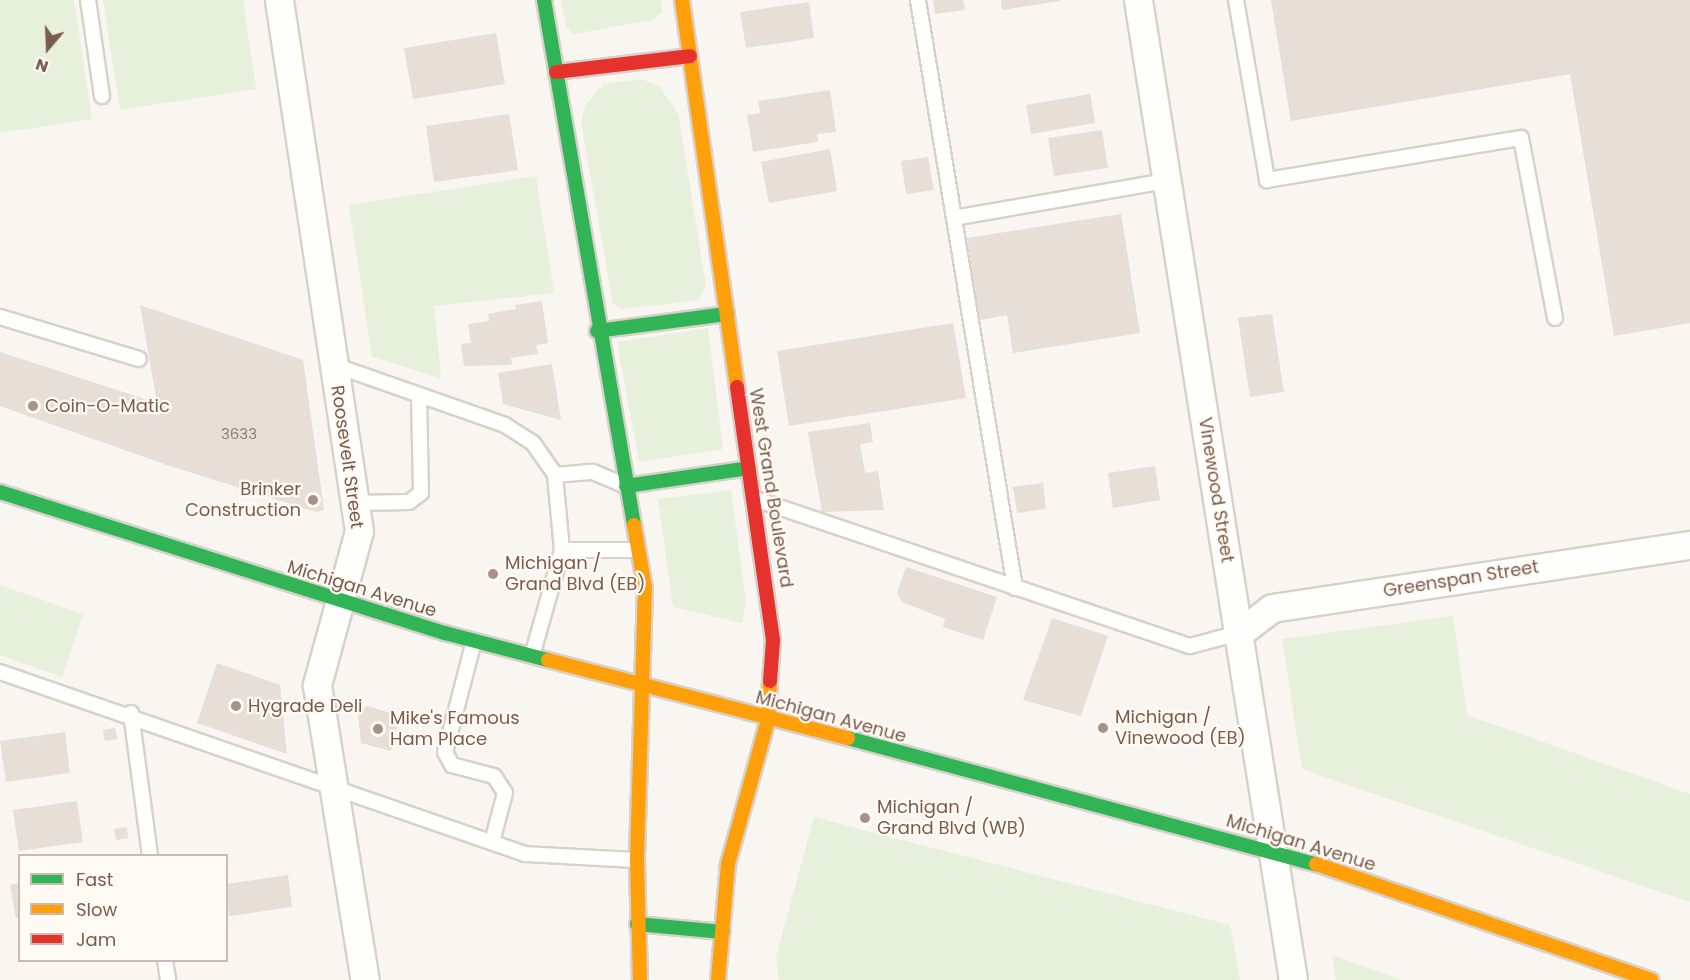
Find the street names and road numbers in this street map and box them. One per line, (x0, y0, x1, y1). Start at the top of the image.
street label: Roosevelt Street (326, 384, 368, 530)
street label: West Grand Boulevard (745, 387, 797, 589)
street label: Vinewood Street (1194, 416, 1238, 564)
street label: Michigan Avenue (285, 556, 439, 622)
street label: Greenspan Street (1382, 556, 1540, 602)
street label: Michigan Avenue (753, 687, 909, 747)
street label: Michigan Avenue (1224, 810, 1378, 876)

